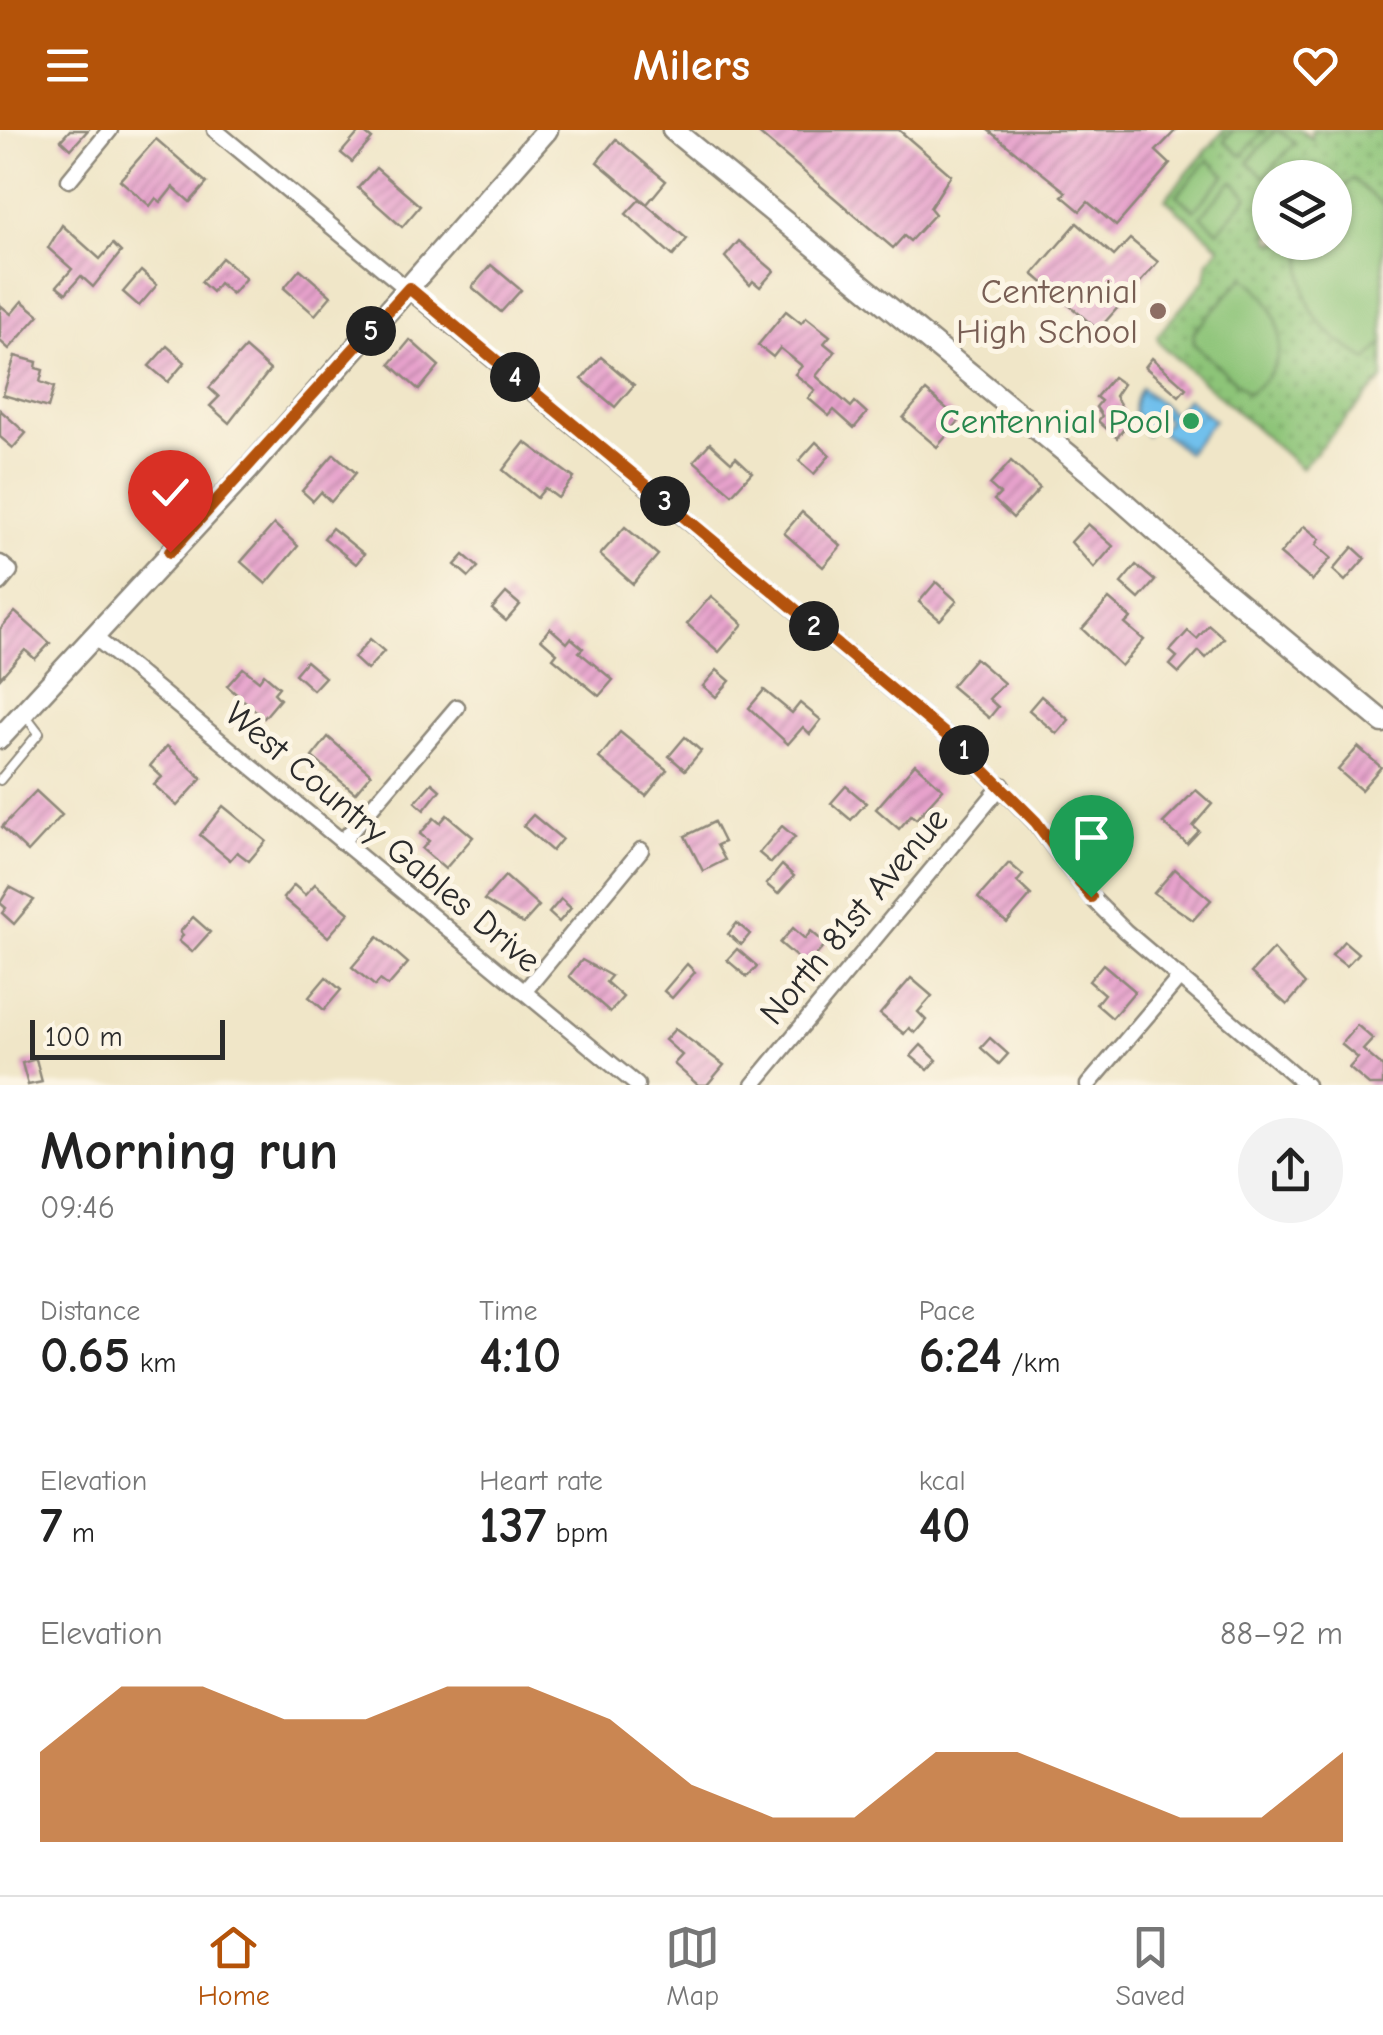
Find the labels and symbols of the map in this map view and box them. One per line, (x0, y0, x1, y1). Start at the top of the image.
place label: Centennial High School (956, 271, 1138, 352)
marker: Centennial High School (1147, 300, 1169, 322)
pin: 5 (346, 306, 396, 356)
pin: 4 (490, 352, 540, 402)
place label: Centennial Pool (939, 401, 1171, 442)
marker: Centennial Pool (1180, 410, 1202, 432)
pin (128, 450, 213, 553)
pin: 3 (640, 476, 690, 526)
pin: 2 (789, 601, 839, 651)
street label: West Country Gables Drive (217, 693, 549, 981)
pin: 1 (939, 725, 989, 775)
pin (1049, 795, 1134, 898)
street label: North 81st Avenue (751, 799, 957, 1033)
scale bar (30, 1015, 225, 1060)

